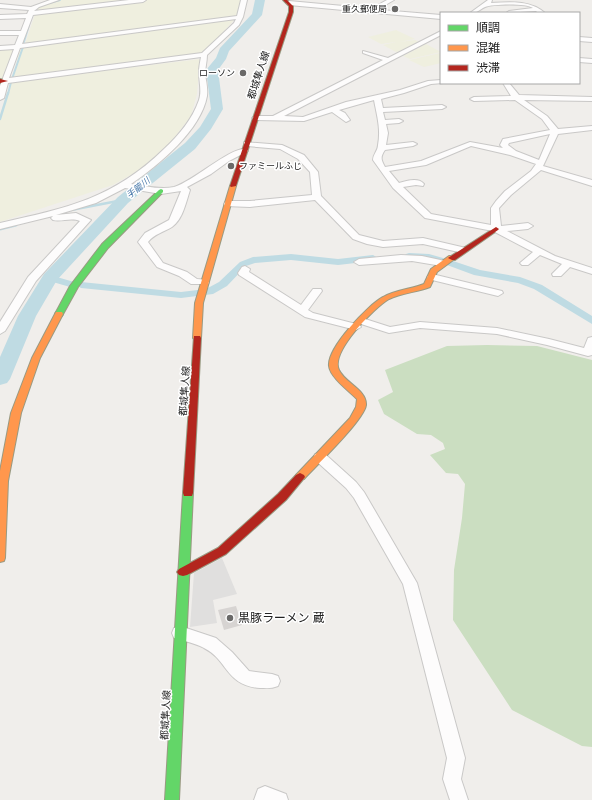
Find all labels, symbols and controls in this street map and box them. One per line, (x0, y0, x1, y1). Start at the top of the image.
place label: 重久郵便局 (342, 4, 387, 14)
marker: 重久郵便局 (390, 4, 400, 14)
legend (440, 12, 580, 84)
text: 順調 (476, 21, 500, 35)
text: 混雑 (476, 41, 500, 55)
street label: 都城隼人線 (246, 50, 272, 101)
text: 渋滞 (476, 61, 500, 75)
place label: ローソン (199, 68, 235, 78)
marker: ローソン (238, 68, 248, 78)
marker: ファミールふじ (226, 161, 236, 171)
place label: ファミールふじ (239, 161, 302, 171)
water label: 手籠川 (124, 175, 152, 200)
street label: 都城隼人線 (177, 366, 193, 416)
place label: 黒豚ラーメン 蔵 (238, 611, 324, 625)
marker: 黒豚ラーメン 蔵 (225, 613, 235, 623)
street label: 都城隼人線 (159, 690, 173, 740)

